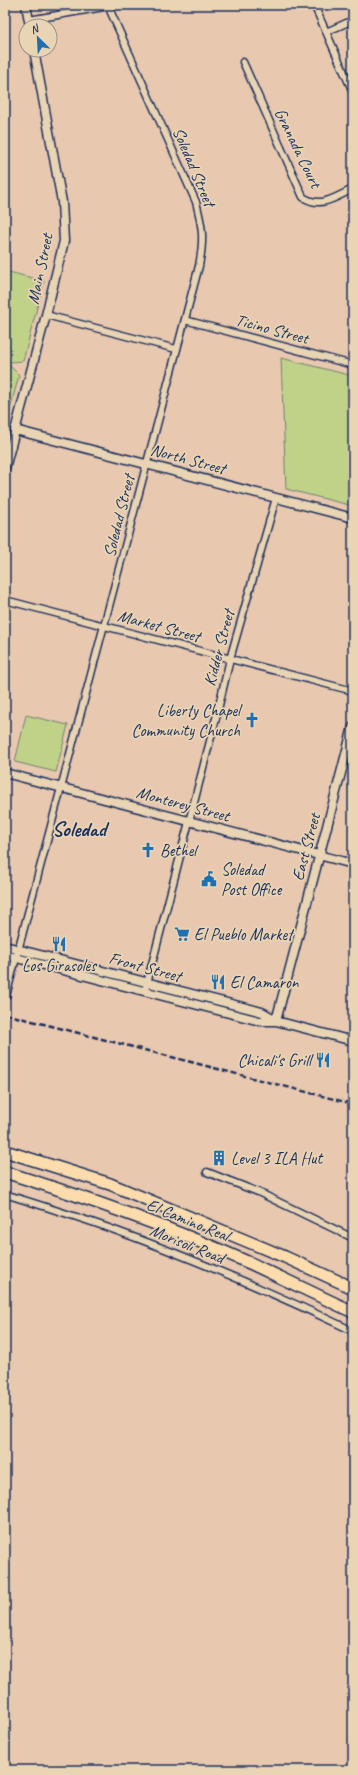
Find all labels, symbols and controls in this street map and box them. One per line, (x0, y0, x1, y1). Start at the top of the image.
north arrow (18, 18, 58, 58)
text: N (28, 20, 42, 37)
street label: Granada Court (270, 105, 327, 193)
street label: Soledad Street (168, 124, 221, 212)
street label: Main Street (22, 230, 58, 306)
street label: Ticino Street (233, 309, 313, 349)
street label: North Street (148, 439, 230, 480)
street label: Soledad Street (99, 470, 140, 559)
street label: Market Street (116, 605, 205, 648)
street label: Kidder Street (199, 605, 240, 688)
place label: Liberty Chapel Community Church (132, 700, 243, 741)
church icon: Liberty Chapel Community Church (243, 711, 261, 729)
street label: Monterey Street (134, 782, 234, 827)
street label: East Street (287, 809, 326, 883)
district label: Soledad (52, 816, 110, 842)
place label: Bethel (160, 840, 199, 861)
church icon: Bethel (139, 841, 157, 859)
place label: Soledad Post Office (221, 859, 283, 900)
public building icon: Soledad Post Office (200, 870, 218, 888)
place label: El Pueblo Market (194, 924, 295, 945)
supermarket icon: El Pueblo Market (173, 925, 191, 943)
restaurant icon: Los Girasoles (50, 935, 68, 953)
street label: Front Street (107, 947, 186, 987)
place label: Los Girasoles (22, 955, 97, 976)
place label: El Camaron (230, 972, 300, 993)
restaurant icon: El Camaron (209, 973, 227, 991)
place label: Chicali's Grill (238, 1050, 314, 1071)
restaurant icon: Chicali's Grill (314, 1051, 332, 1069)
place label: Level 3 ILA Hut (231, 1148, 324, 1169)
building icon: Level 3 ILA Hut (210, 1149, 228, 1167)
street label: El Camino Real (144, 1194, 235, 1247)
street label: Morisoli Road (147, 1220, 229, 1269)

